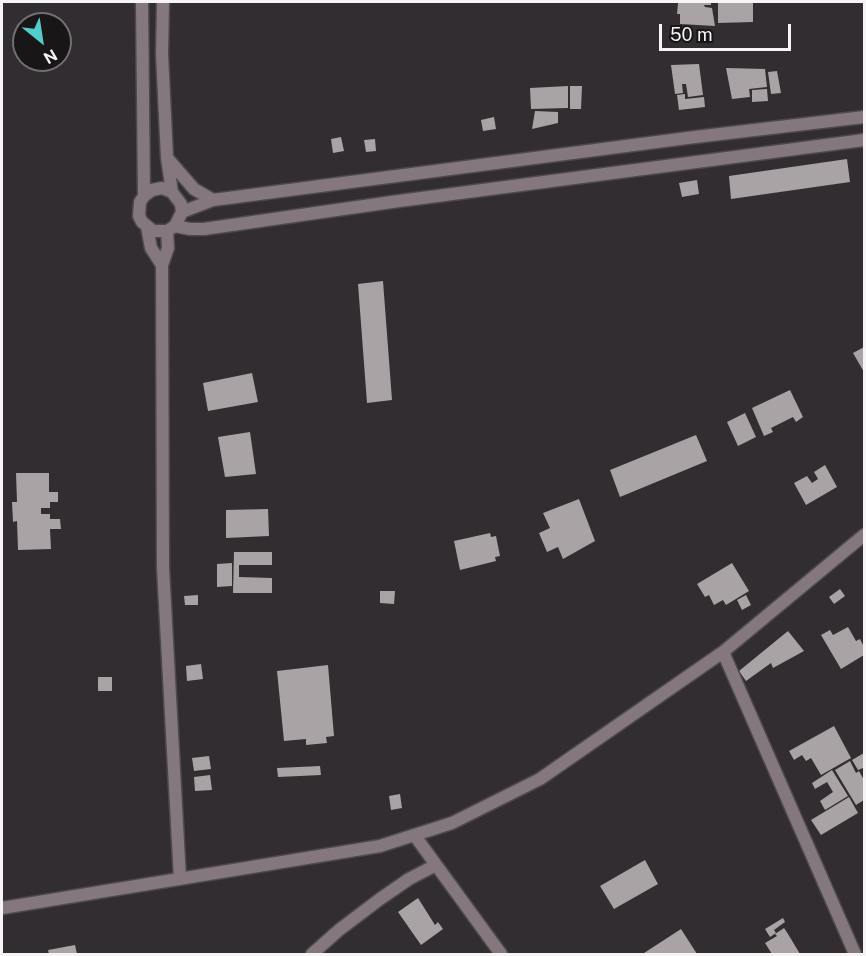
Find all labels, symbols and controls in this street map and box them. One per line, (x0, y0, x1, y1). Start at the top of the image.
north arrow (12, 12, 72, 72)
scale bar (662, 12, 794, 50)
text: 50 m (670, 24, 713, 45)
text: N (40, 45, 60, 68)

